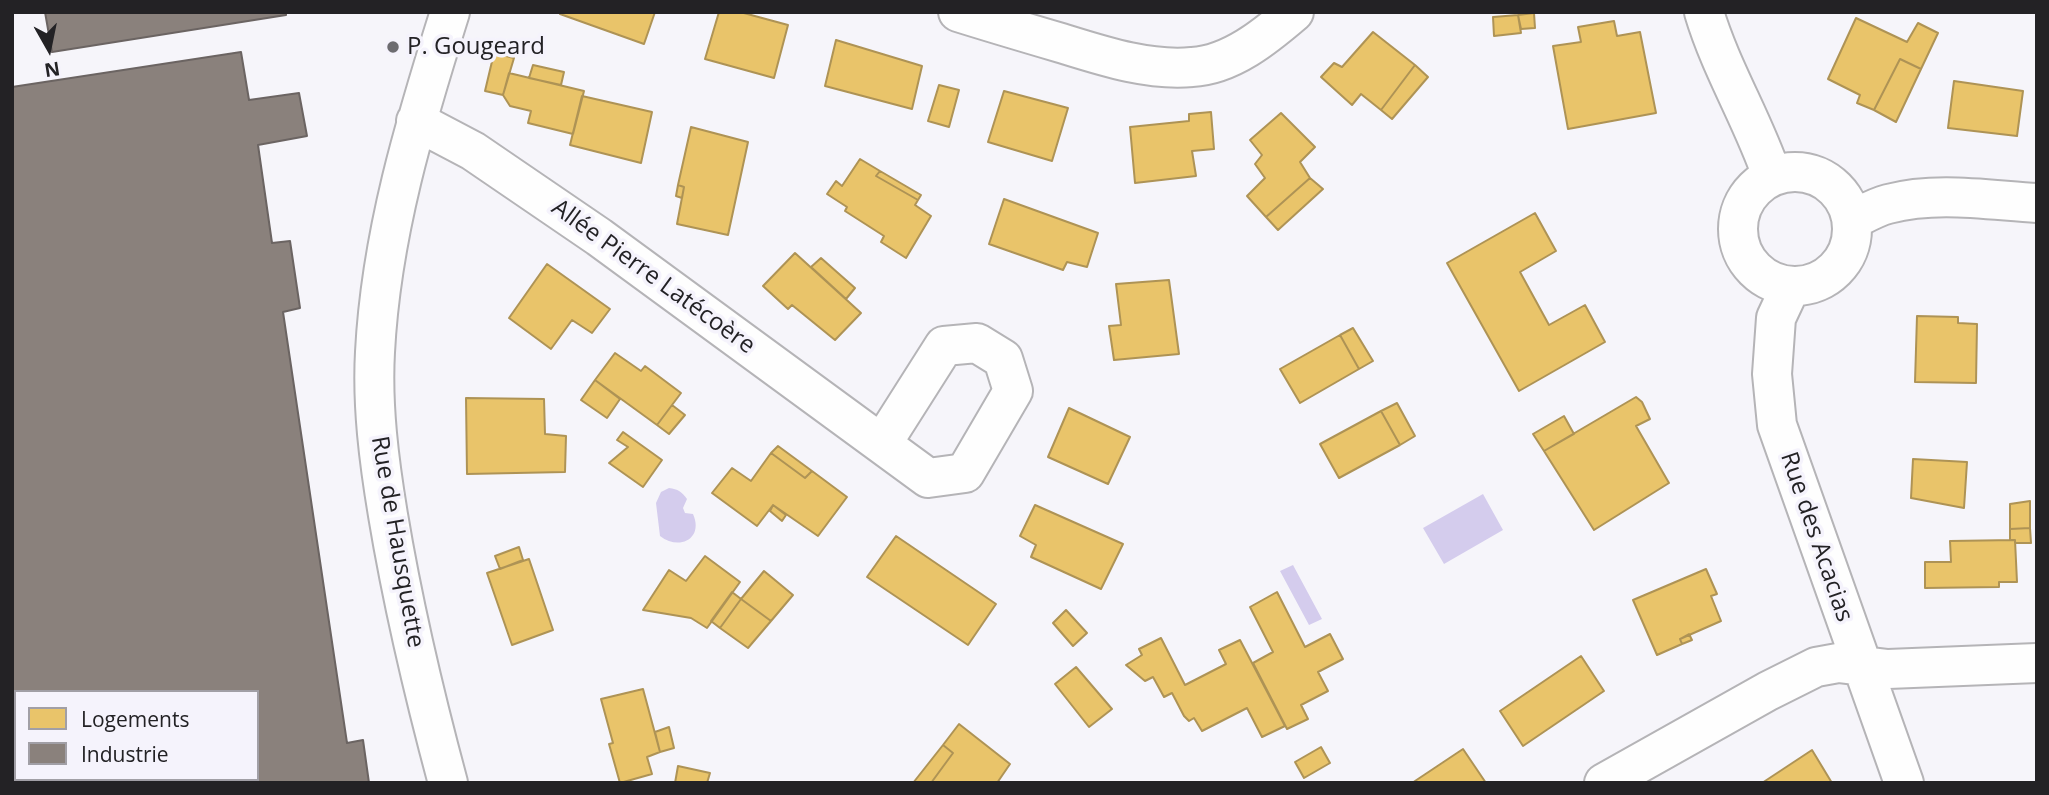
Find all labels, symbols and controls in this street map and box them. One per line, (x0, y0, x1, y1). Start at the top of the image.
north arrow (14, 14, 84, 84)
place label: P. Gougeard (407, 33, 545, 61)
marker: P. Gougeard (385, 39, 401, 55)
text: N (43, 56, 62, 84)
street label: Allée Pierre Latécoère (546, 194, 760, 360)
street label: Rue de Hausquette (364, 434, 430, 650)
street label: Rue des Acacias (1774, 448, 1858, 626)
legend (14, 690, 259, 781)
text: Logements (81, 705, 189, 733)
text: Industrie (81, 740, 169, 768)

